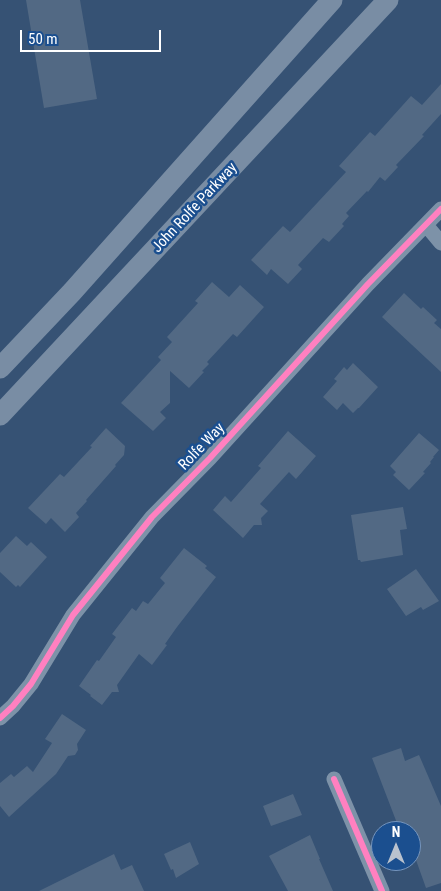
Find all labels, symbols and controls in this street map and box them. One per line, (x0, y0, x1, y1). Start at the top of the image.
scale bar (22, 20, 164, 52)
text: 50 m (28, 30, 58, 48)
street label: John Rolfe Parkway (149, 159, 241, 257)
street label: Rolfe Way (175, 420, 229, 474)
north arrow (371, 821, 421, 871)
text: N (392, 824, 400, 840)

